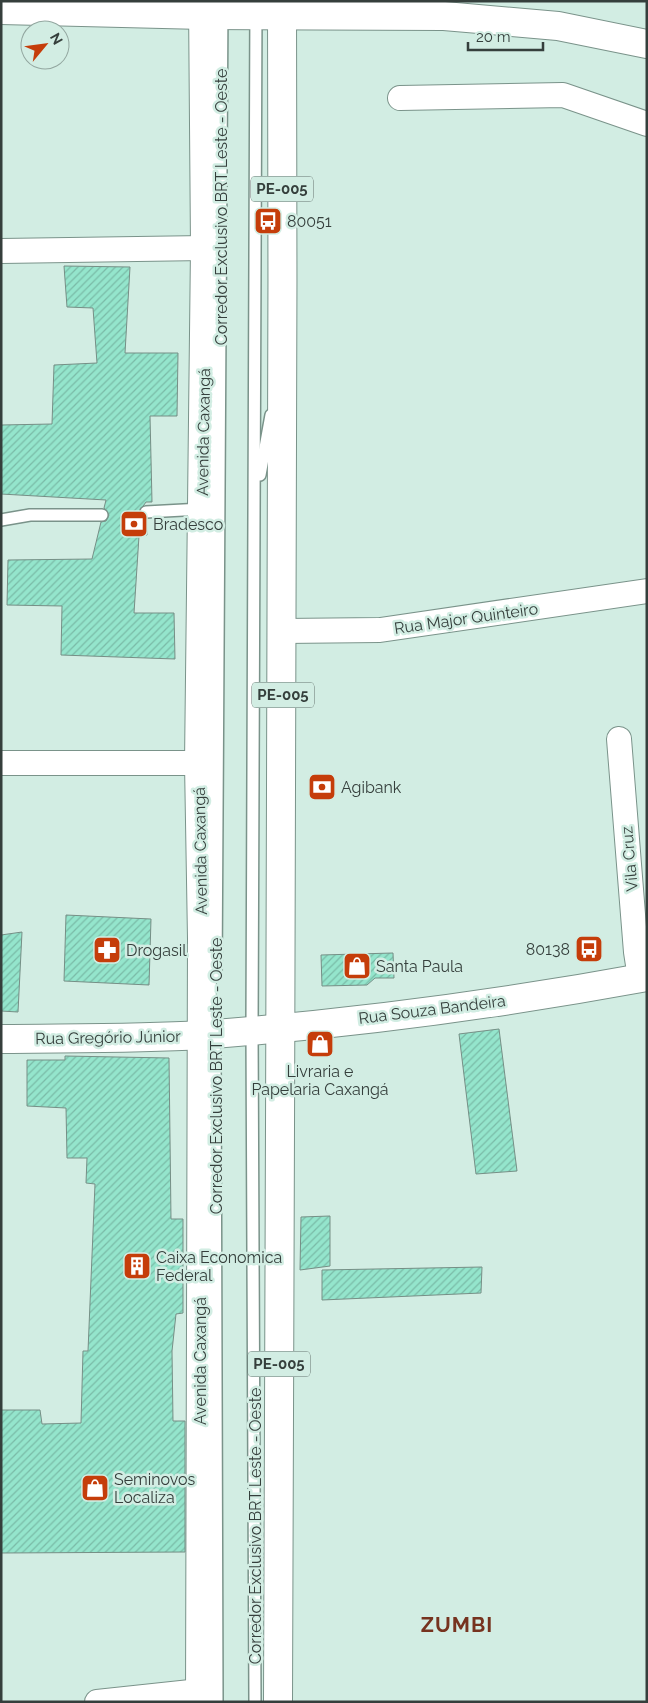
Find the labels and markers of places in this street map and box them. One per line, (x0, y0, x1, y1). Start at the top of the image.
bus stop icon: 80051 (253, 206, 283, 236)
place label: 80051 (287, 212, 332, 231)
bank icon: Bradesco (119, 509, 149, 539)
place label: Bradesco (153, 515, 223, 534)
bank icon: Agibank (307, 772, 337, 802)
place label: Agibank (341, 778, 402, 797)
bus stop icon: 80138 (574, 934, 604, 964)
pharmacy icon: Drogasil (92, 935, 122, 965)
place label: 80138 (526, 940, 570, 959)
place label: Drogasil (126, 941, 187, 960)
shop icon: Santa Paula (342, 951, 372, 981)
place label: Santa Paula (376, 957, 463, 976)
shop icon: Livraria e Papelaria Caxangá (305, 1029, 335, 1059)
place label: Livraria e Papelaria Caxangá (251, 1062, 389, 1099)
place label: Caixa Economica Federal (156, 1248, 282, 1285)
building icon: Caixa Economica Federal (122, 1251, 152, 1281)
place label: Seminovos Localiza (114, 1470, 196, 1507)
shop icon: Seminovos Localiza (80, 1473, 110, 1503)

